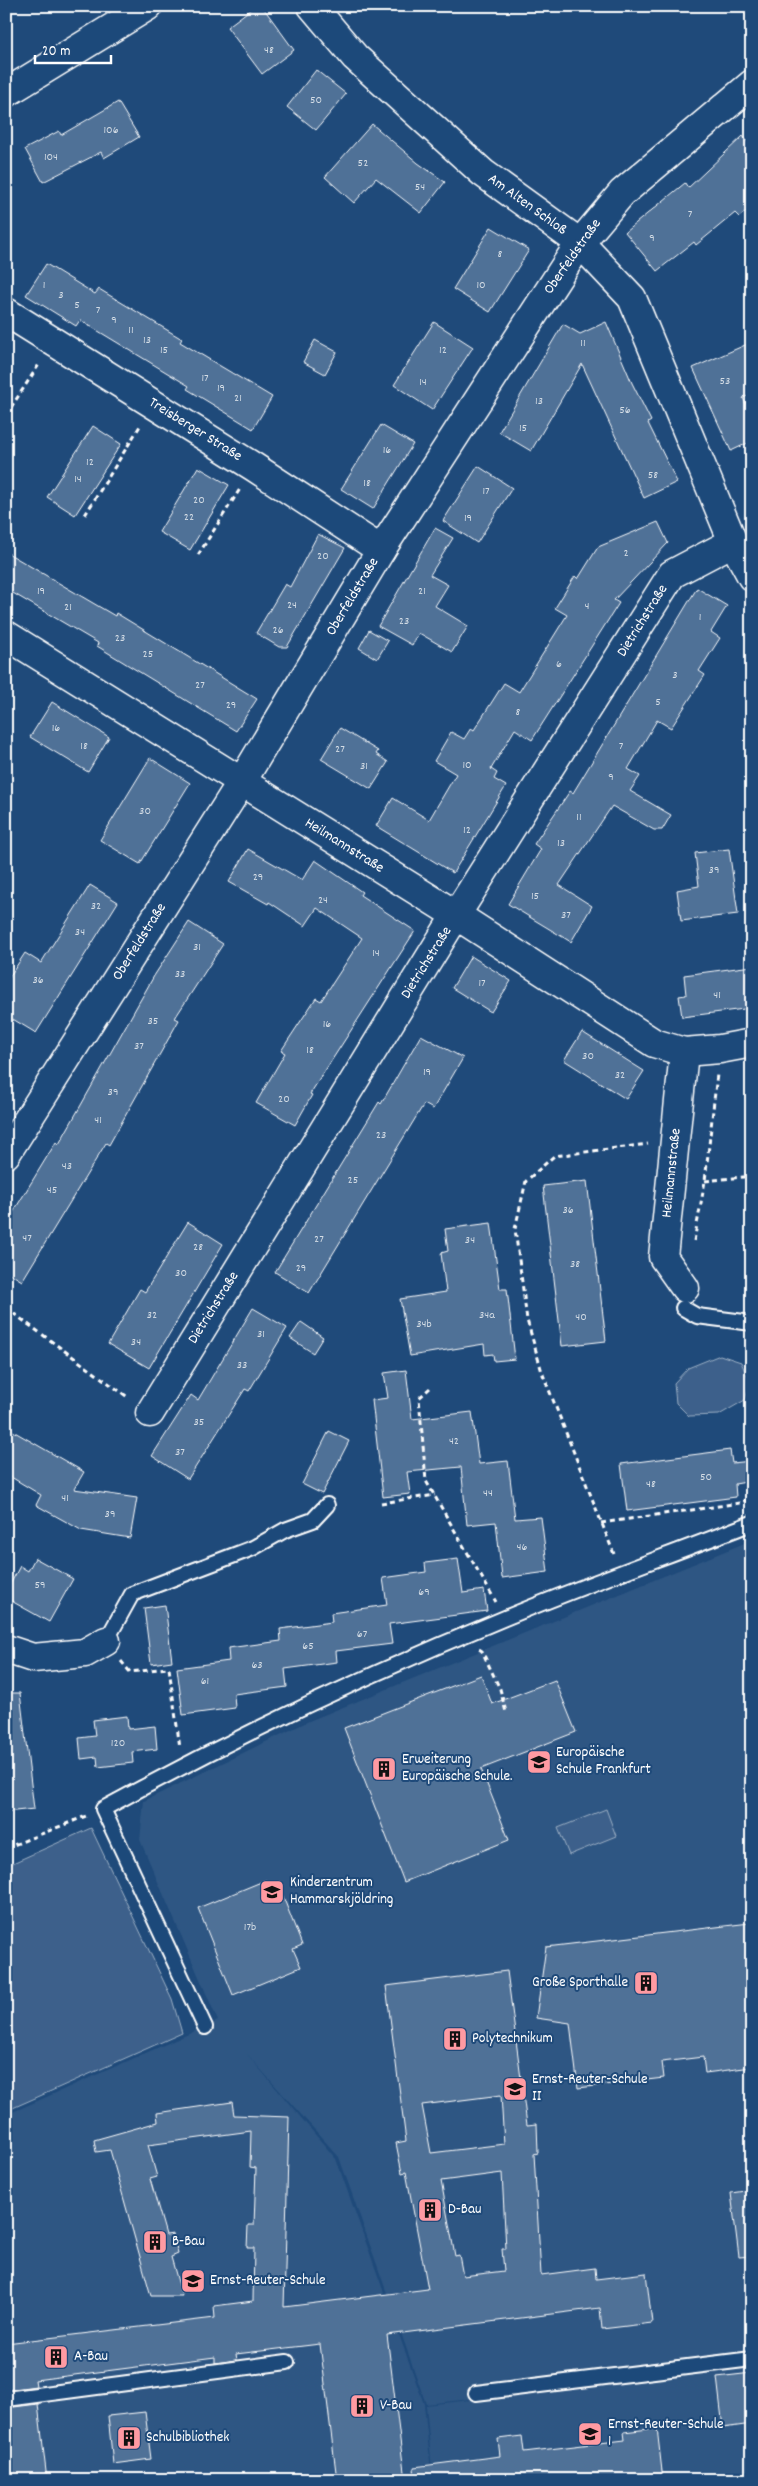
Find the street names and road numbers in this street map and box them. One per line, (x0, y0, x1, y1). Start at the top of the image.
street label: Am Alten Schloß (483, 169, 571, 241)
street label: Oberfeldstraße (539, 214, 607, 299)
street label: Treisberger Straße (144, 392, 246, 468)
street label: Oberfeldstraße (321, 553, 385, 640)
street label: Dietrichstraße (612, 580, 674, 662)
street label: Heilmannstraße (300, 813, 388, 879)
street label: Oberfeldstraße (107, 899, 173, 985)
street label: Dietrichstraße (396, 922, 458, 1004)
street label: Heilmannstraße (656, 1127, 688, 1219)
street label: Dietrichstraße (183, 1267, 245, 1349)

